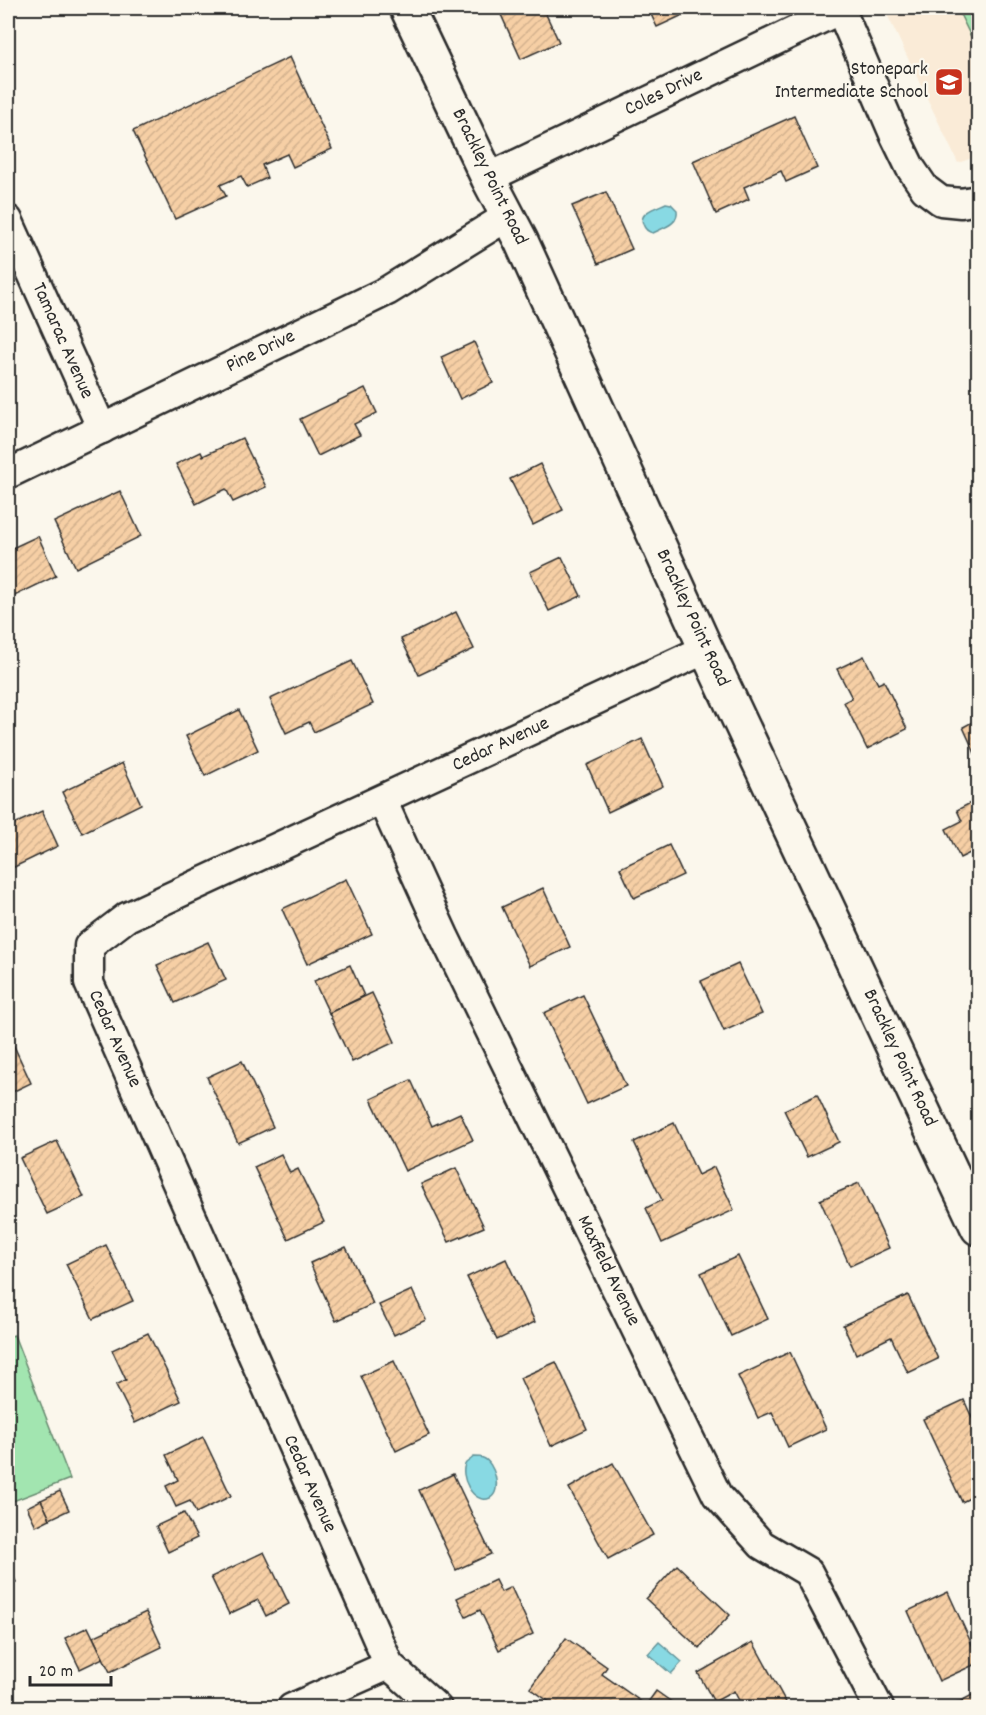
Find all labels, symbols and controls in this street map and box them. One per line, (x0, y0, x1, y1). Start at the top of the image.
place label: Stonepark Intermediate School (775, 56, 928, 107)
street label: Coles Drive (620, 62, 708, 124)
school or university icon: Stonepark Intermediate School (933, 66, 965, 98)
street label: Brackley Point Road (444, 104, 534, 250)
street label: Tamarac Avenue (24, 278, 100, 404)
street label: Pine Drive (222, 323, 301, 381)
street label: Brackley Point Road (648, 545, 736, 691)
street label: Cedar Avenue (448, 710, 554, 780)
street label: Brackley Point Road (855, 985, 943, 1131)
street label: Cedar Avenue (80, 986, 148, 1092)
street label: Maxfield Avenue (569, 1211, 647, 1331)
street label: Cedar Avenue (275, 1431, 343, 1537)
scale bar (30, 1649, 111, 1687)
text: 20 m (39, 1660, 73, 1685)

